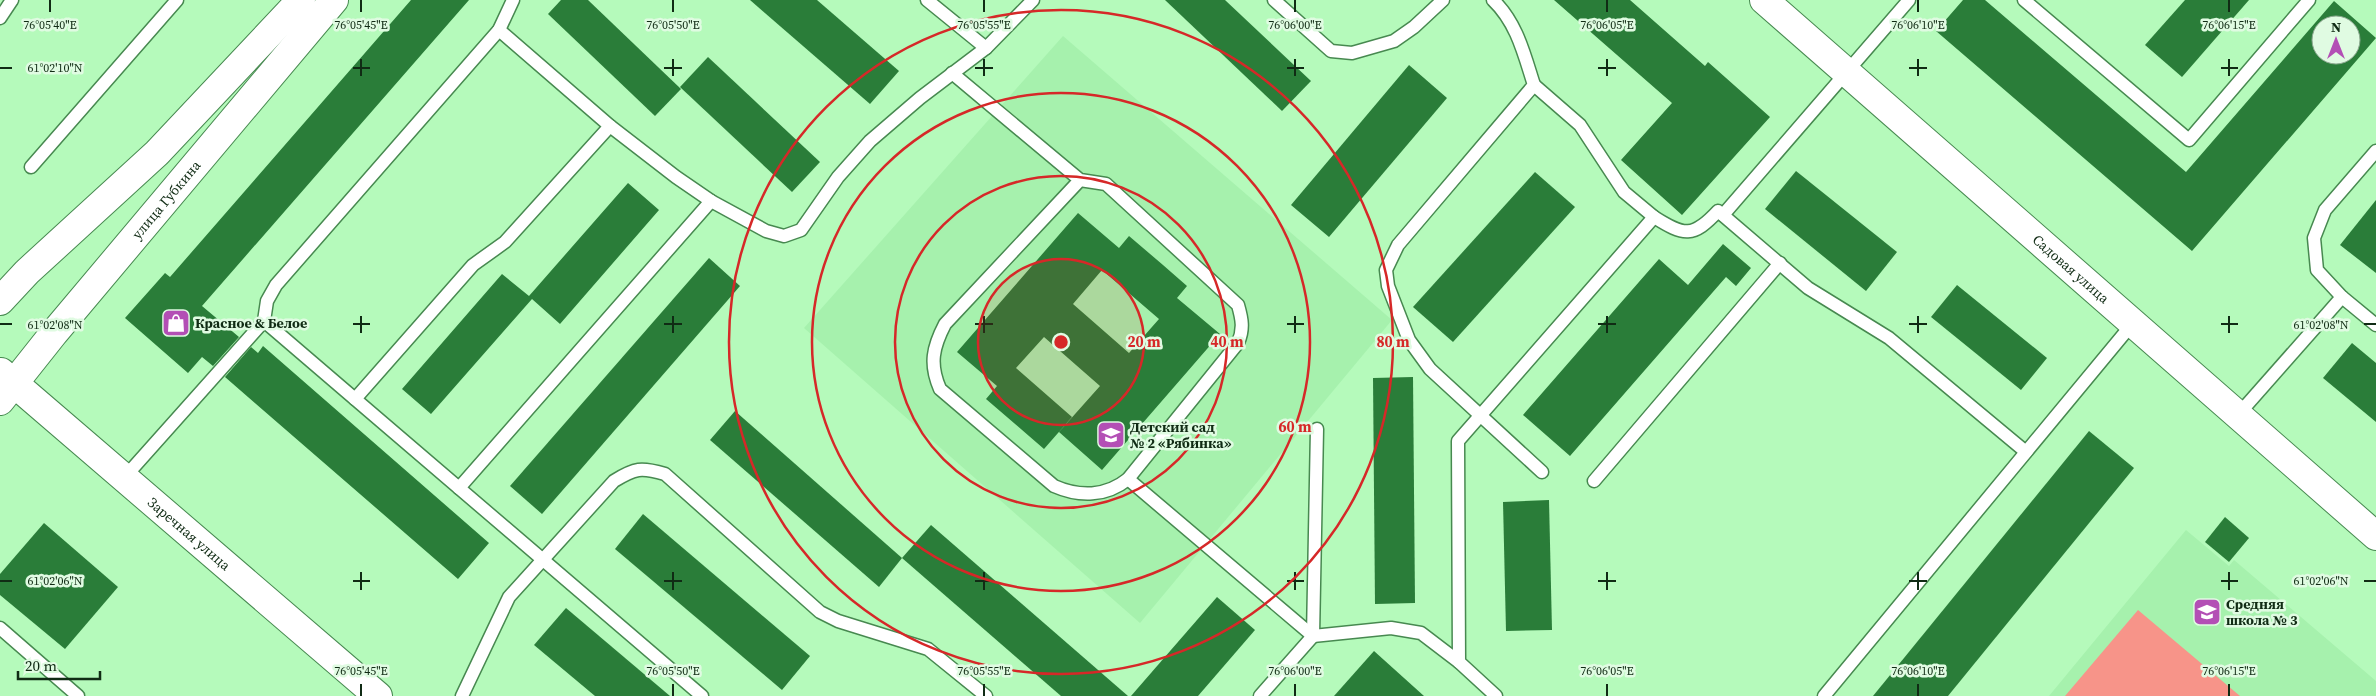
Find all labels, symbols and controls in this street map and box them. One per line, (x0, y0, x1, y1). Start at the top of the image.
north arrow (2311, 15, 2361, 65)
text: 76°05'40"E (23, 17, 77, 33)
text: 76°05'45"E (334, 17, 388, 33)
text: 76°05'50"E (646, 17, 700, 33)
text: 76°05'55"E (957, 17, 1011, 33)
text: 76°06'00"E (1268, 17, 1322, 33)
text: 76°06'05"E (1580, 17, 1634, 33)
text: 76°06'10"E (1891, 17, 1945, 33)
text: 76°06'15"E (2202, 17, 2256, 33)
text: N (2331, 17, 2341, 37)
text: 61°02'10"N (27, 60, 83, 76)
street label: улица Губкина (127, 155, 206, 243)
street label: Садовая улица (2028, 230, 2114, 309)
shop icon: Красное & Белое (161, 308, 191, 338)
place label: Красное & Белое (195, 313, 307, 333)
text: 61°02'08"N (27, 317, 83, 333)
text: 61°02'08"N (2293, 317, 2349, 333)
text: 20 m (1127, 331, 1161, 352)
text: 40 m (1210, 331, 1244, 352)
text: 80 m (1376, 331, 1410, 352)
centre of rings (1052, 333, 1070, 351)
text: 60 m (1278, 416, 1312, 437)
place label: Детский сад № 2 «Рябинка» (1130, 417, 1232, 453)
school or university icon: Детский сад № 2 «Рябинка» (1096, 420, 1126, 450)
street label: Заречная улица (143, 492, 236, 576)
text: 61°02'06"N (27, 573, 83, 589)
text: 61°02'06"N (2293, 573, 2349, 589)
place label: Средняя школа № 3 (2226, 594, 2298, 630)
school or university icon: Средняя школа № 3 (2192, 597, 2222, 627)
scale bar (18, 648, 100, 680)
text: 20 m (25, 655, 57, 676)
text: 76°05'45"E (334, 663, 388, 679)
text: 76°05'50"E (646, 663, 700, 679)
text: 76°05'55"E (957, 663, 1011, 679)
text: 76°06'00"E (1268, 663, 1322, 679)
text: 76°06'05"E (1580, 663, 1634, 679)
text: 76°06'10"E (1891, 663, 1945, 679)
text: 76°06'15"E (2202, 663, 2256, 679)

